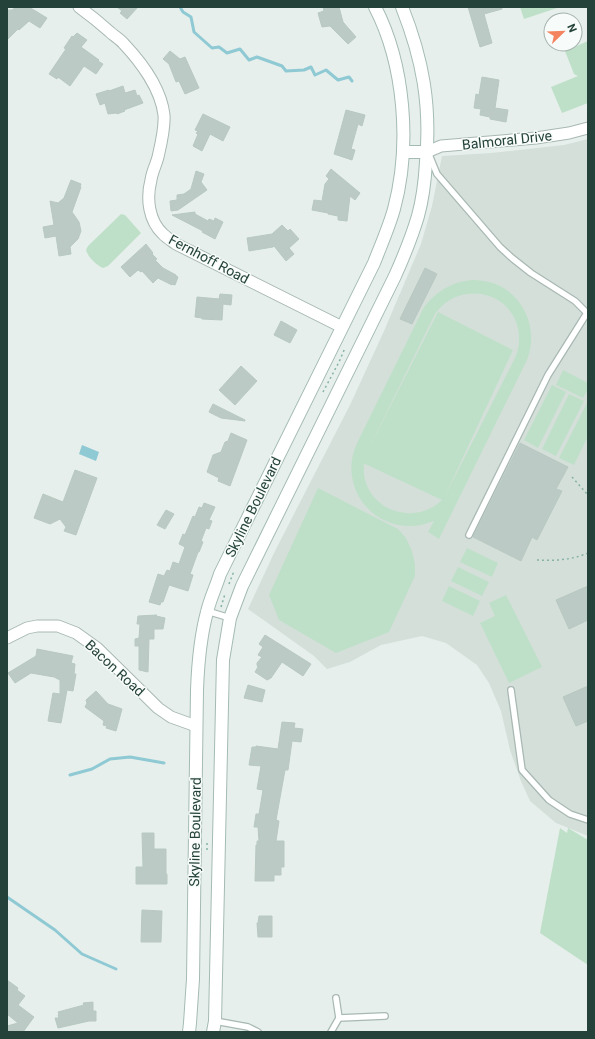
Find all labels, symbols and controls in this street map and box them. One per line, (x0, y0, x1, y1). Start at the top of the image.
north arrow (543, 12, 583, 52)
text: N (564, 22, 579, 35)
street label: Balmoral Drive (461, 127, 553, 153)
street label: Fernhoff Road (166, 231, 252, 287)
street label: Skyline Boulevard (222, 454, 284, 560)
street label: Bacon Road (82, 637, 148, 699)
street label: Skyline Boulevard (186, 777, 204, 887)

